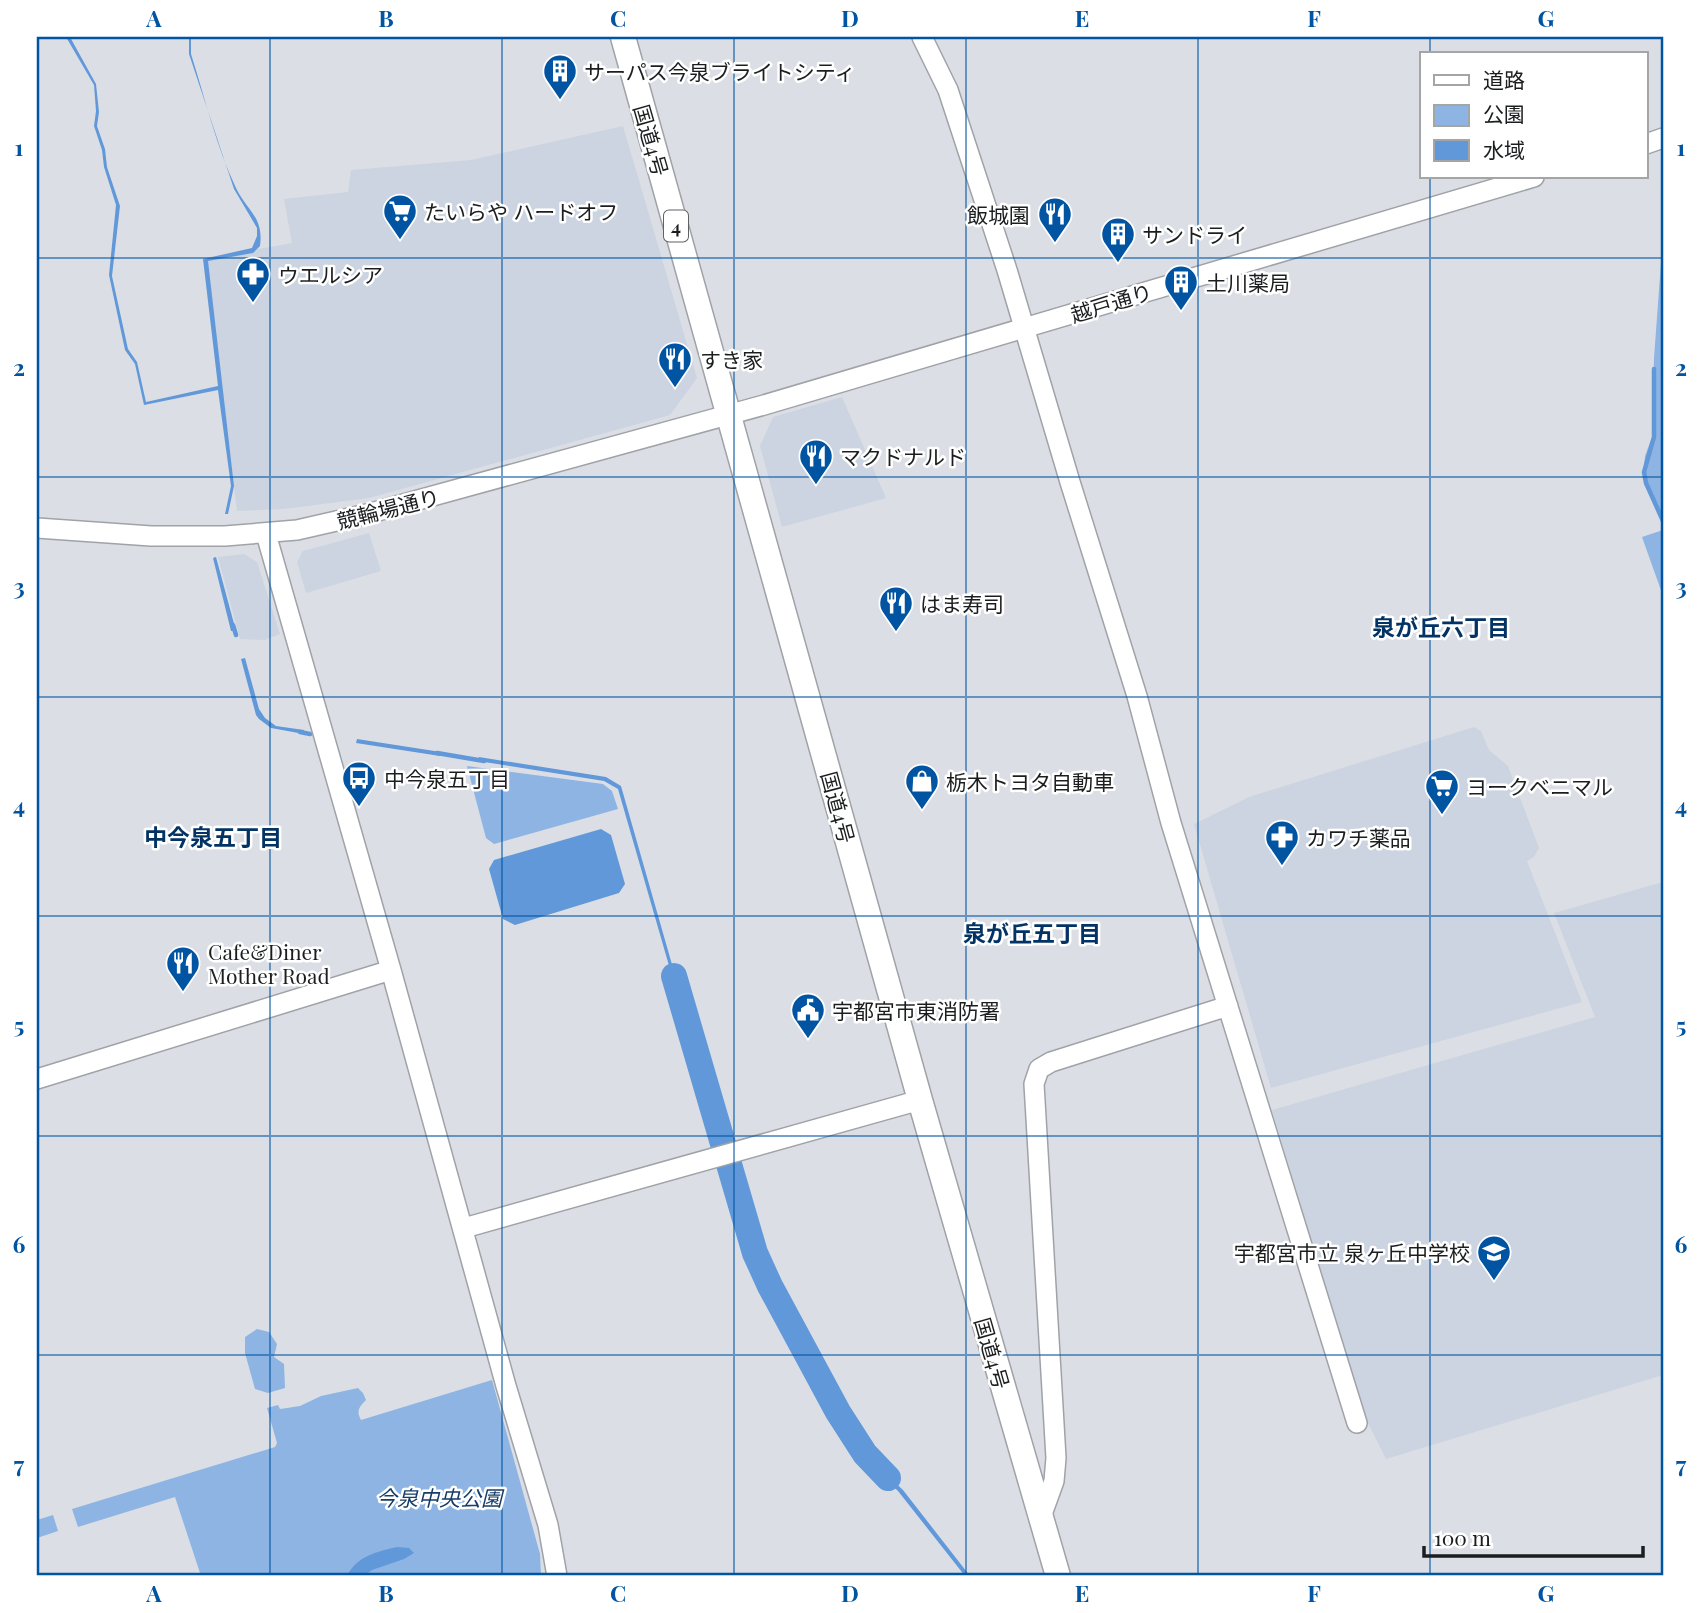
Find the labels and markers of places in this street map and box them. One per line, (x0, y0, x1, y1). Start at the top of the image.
building icon: サーパス今泉ブライトシティ (541, 52, 579, 101)
place label: サーパス今泉ブライトシティ (584, 57, 856, 85)
supermarket icon: たいらや ハードオフ (381, 192, 419, 241)
restaurant icon: 飯城園 (1036, 195, 1074, 244)
place label: たいらや ハードオフ (424, 197, 618, 225)
place label: 飯城園 (967, 200, 1030, 228)
building icon: サンドライ (1099, 215, 1137, 264)
place label: サンドライ (1142, 220, 1247, 248)
pharmacy icon: ウエルシア (234, 255, 272, 304)
place label: ウエルシア (278, 260, 383, 288)
building icon: 土川薬局 (1162, 263, 1200, 312)
place label: 土川薬局 (1206, 268, 1290, 296)
restaurant icon: すき家 (656, 340, 694, 389)
place label: すき家 (700, 345, 763, 373)
restaurant icon: マクドナルド (797, 437, 835, 486)
place label: マクドナルド (840, 442, 966, 470)
restaurant icon: はま寿司 (877, 584, 915, 633)
place label: はま寿司 (920, 589, 1004, 617)
bus stop icon: 中今泉五丁目 (340, 759, 378, 808)
shop icon: 栃木トヨタ自動車 (903, 762, 941, 811)
place label: 中今泉五丁目 (384, 764, 510, 792)
place label: 栃木トヨタ自動車 (946, 767, 1114, 795)
supermarket icon: ヨークベニマル (1423, 767, 1461, 816)
place label: ヨークベニマル (1466, 772, 1613, 800)
pharmacy icon: カワチ薬品 (1263, 818, 1301, 867)
place label: カワチ薬品 (1306, 823, 1411, 851)
place label: Cafe&Diner Mother Road (208, 937, 330, 989)
restaurant icon: Cafe&Diner Mother Road (164, 944, 202, 993)
public building icon: 宇都宮市東消防署 (789, 991, 827, 1040)
place label: 宇都宮市東消防署 (832, 996, 1000, 1024)
school or university icon: 宇都宮市立 泉ヶ丘中学校 (1475, 1233, 1513, 1282)
place label: 宇都宮市立 泉ヶ丘中学校 (1234, 1238, 1470, 1266)

